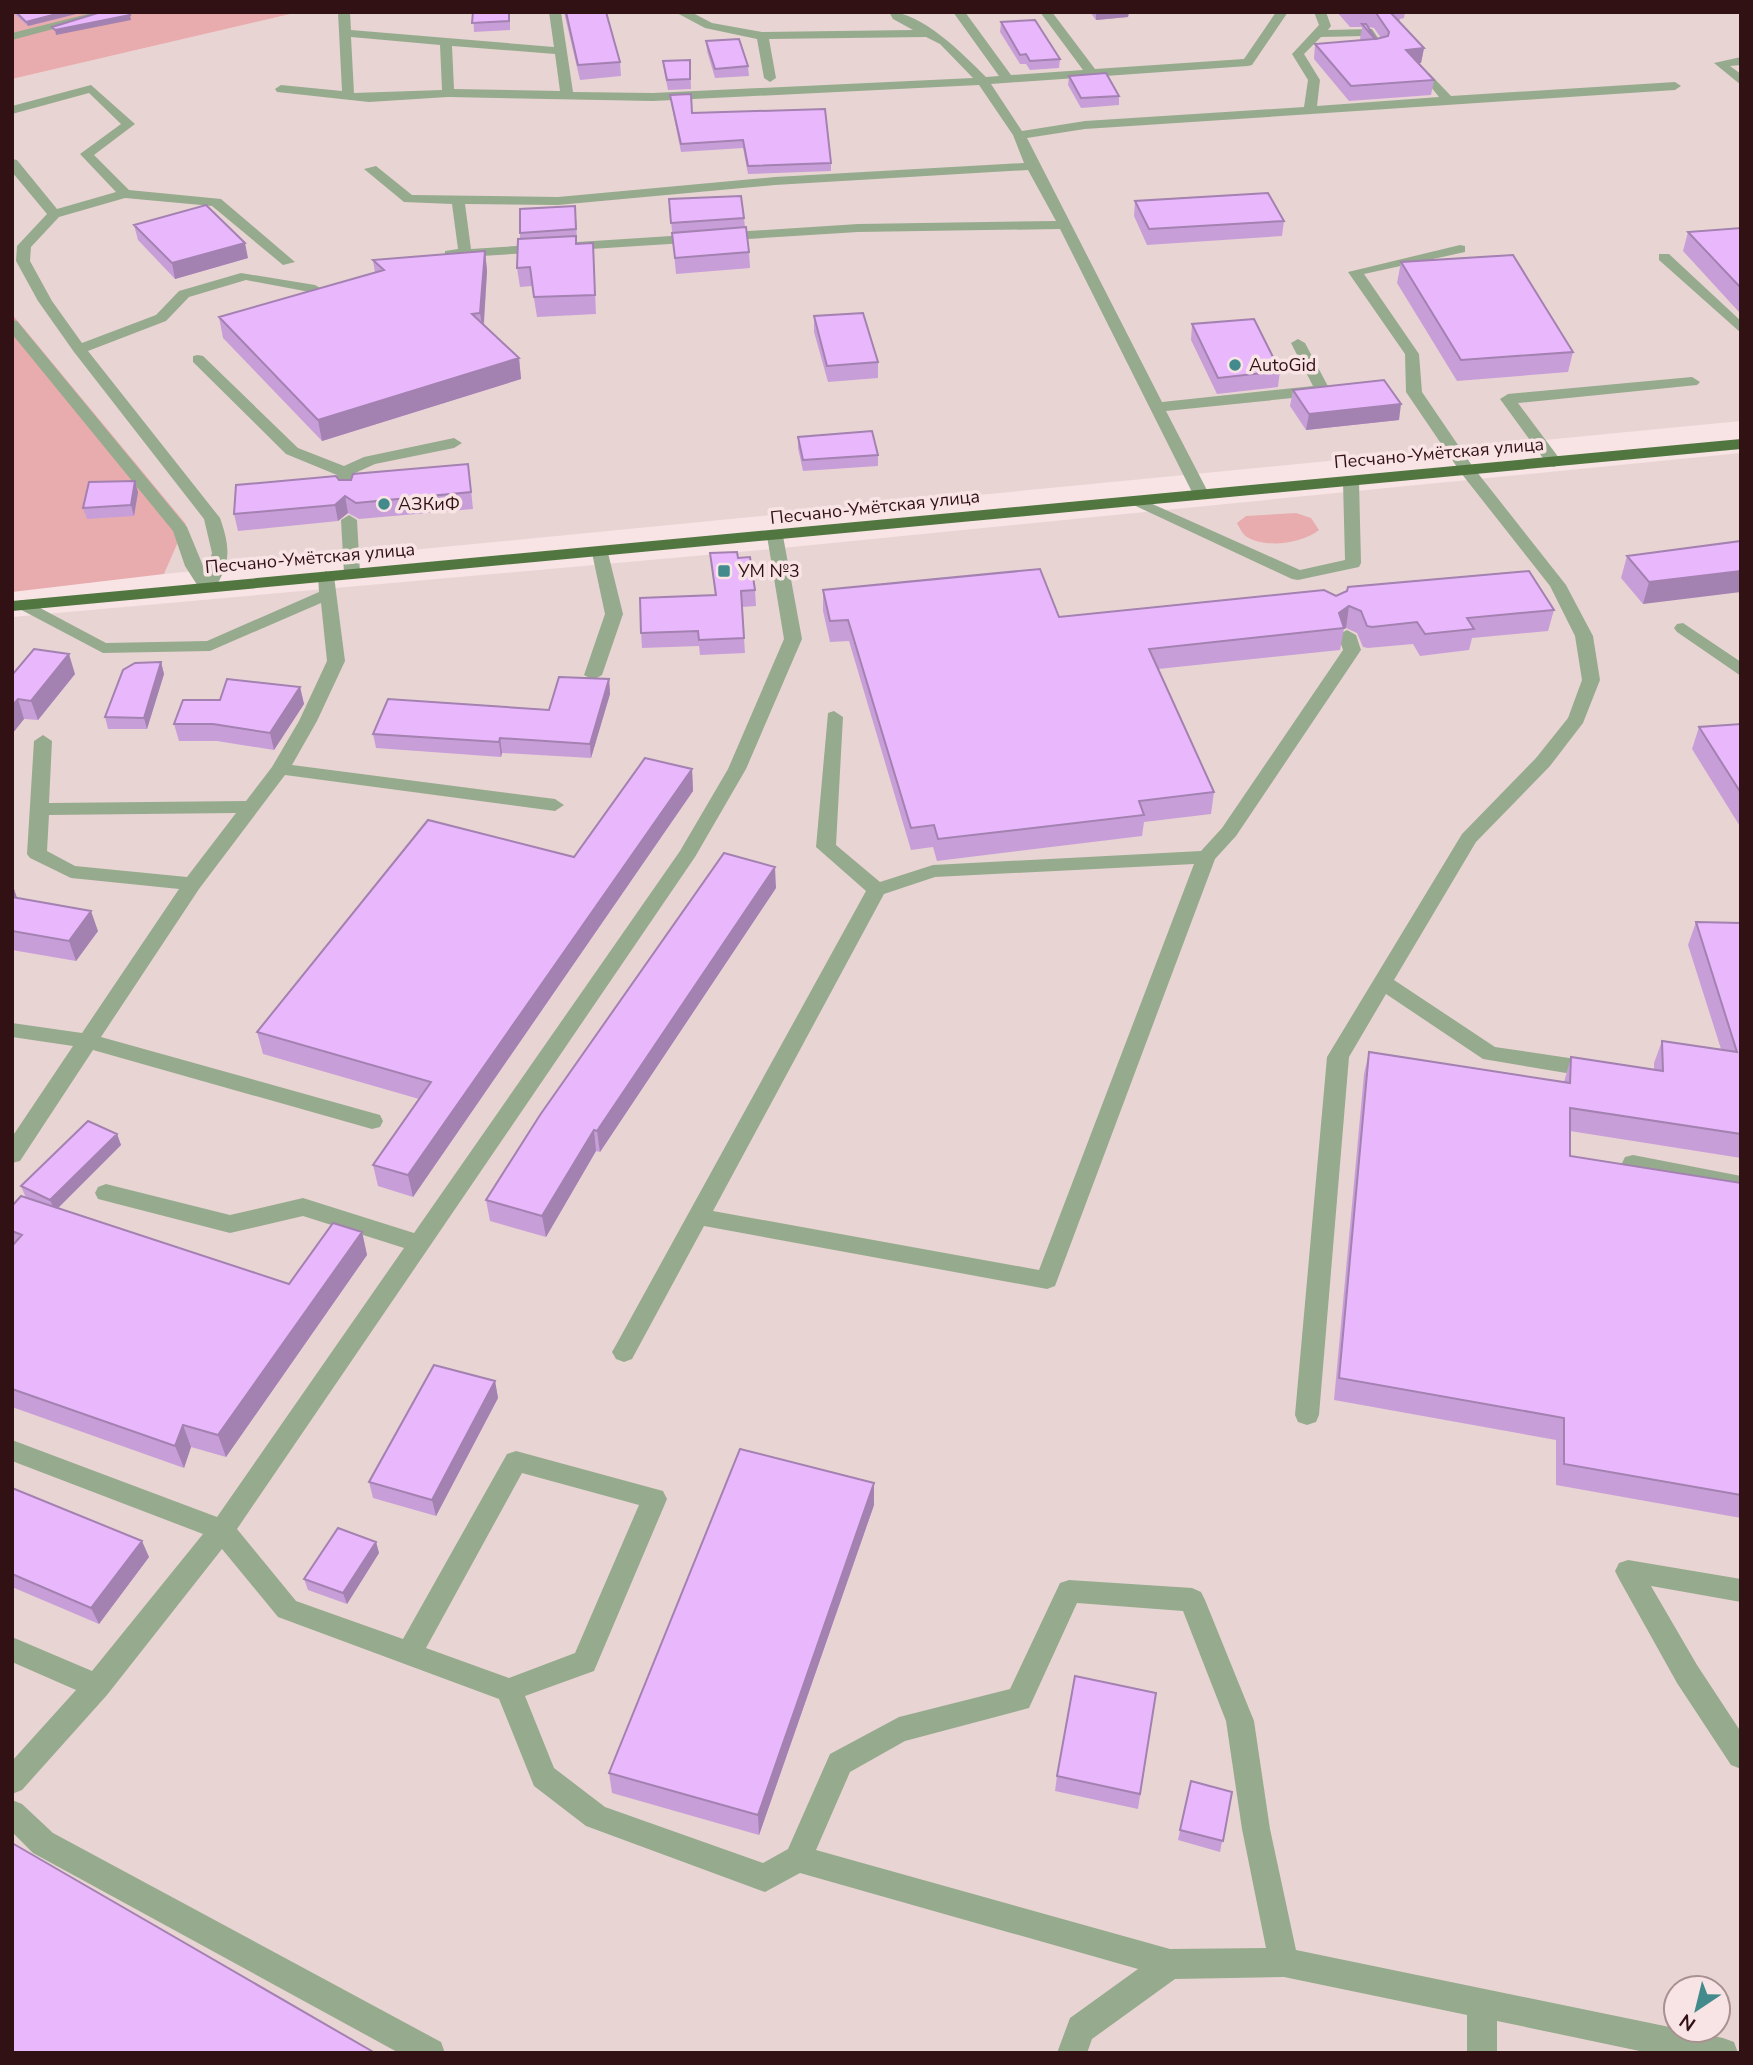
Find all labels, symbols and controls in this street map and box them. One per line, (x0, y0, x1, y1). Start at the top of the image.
place label: AutoGid (1249, 353, 1316, 377)
marker: AutoGid (1227, 357, 1243, 373)
street label: Песчано-Умётская улица (1333, 432, 1545, 474)
street label: Песчано-Умётская улица (769, 484, 981, 530)
place label: АЗКиФ (398, 492, 460, 516)
marker: АЗКиФ (376, 496, 392, 512)
street label: Песчано-Умётская улица (204, 537, 416, 579)
place label: УМ №3 (737, 559, 800, 583)
marker: УМ №3 (716, 563, 732, 579)
north arrow (1662, 1974, 1732, 2044)
text: N (1675, 2007, 1701, 2037)

